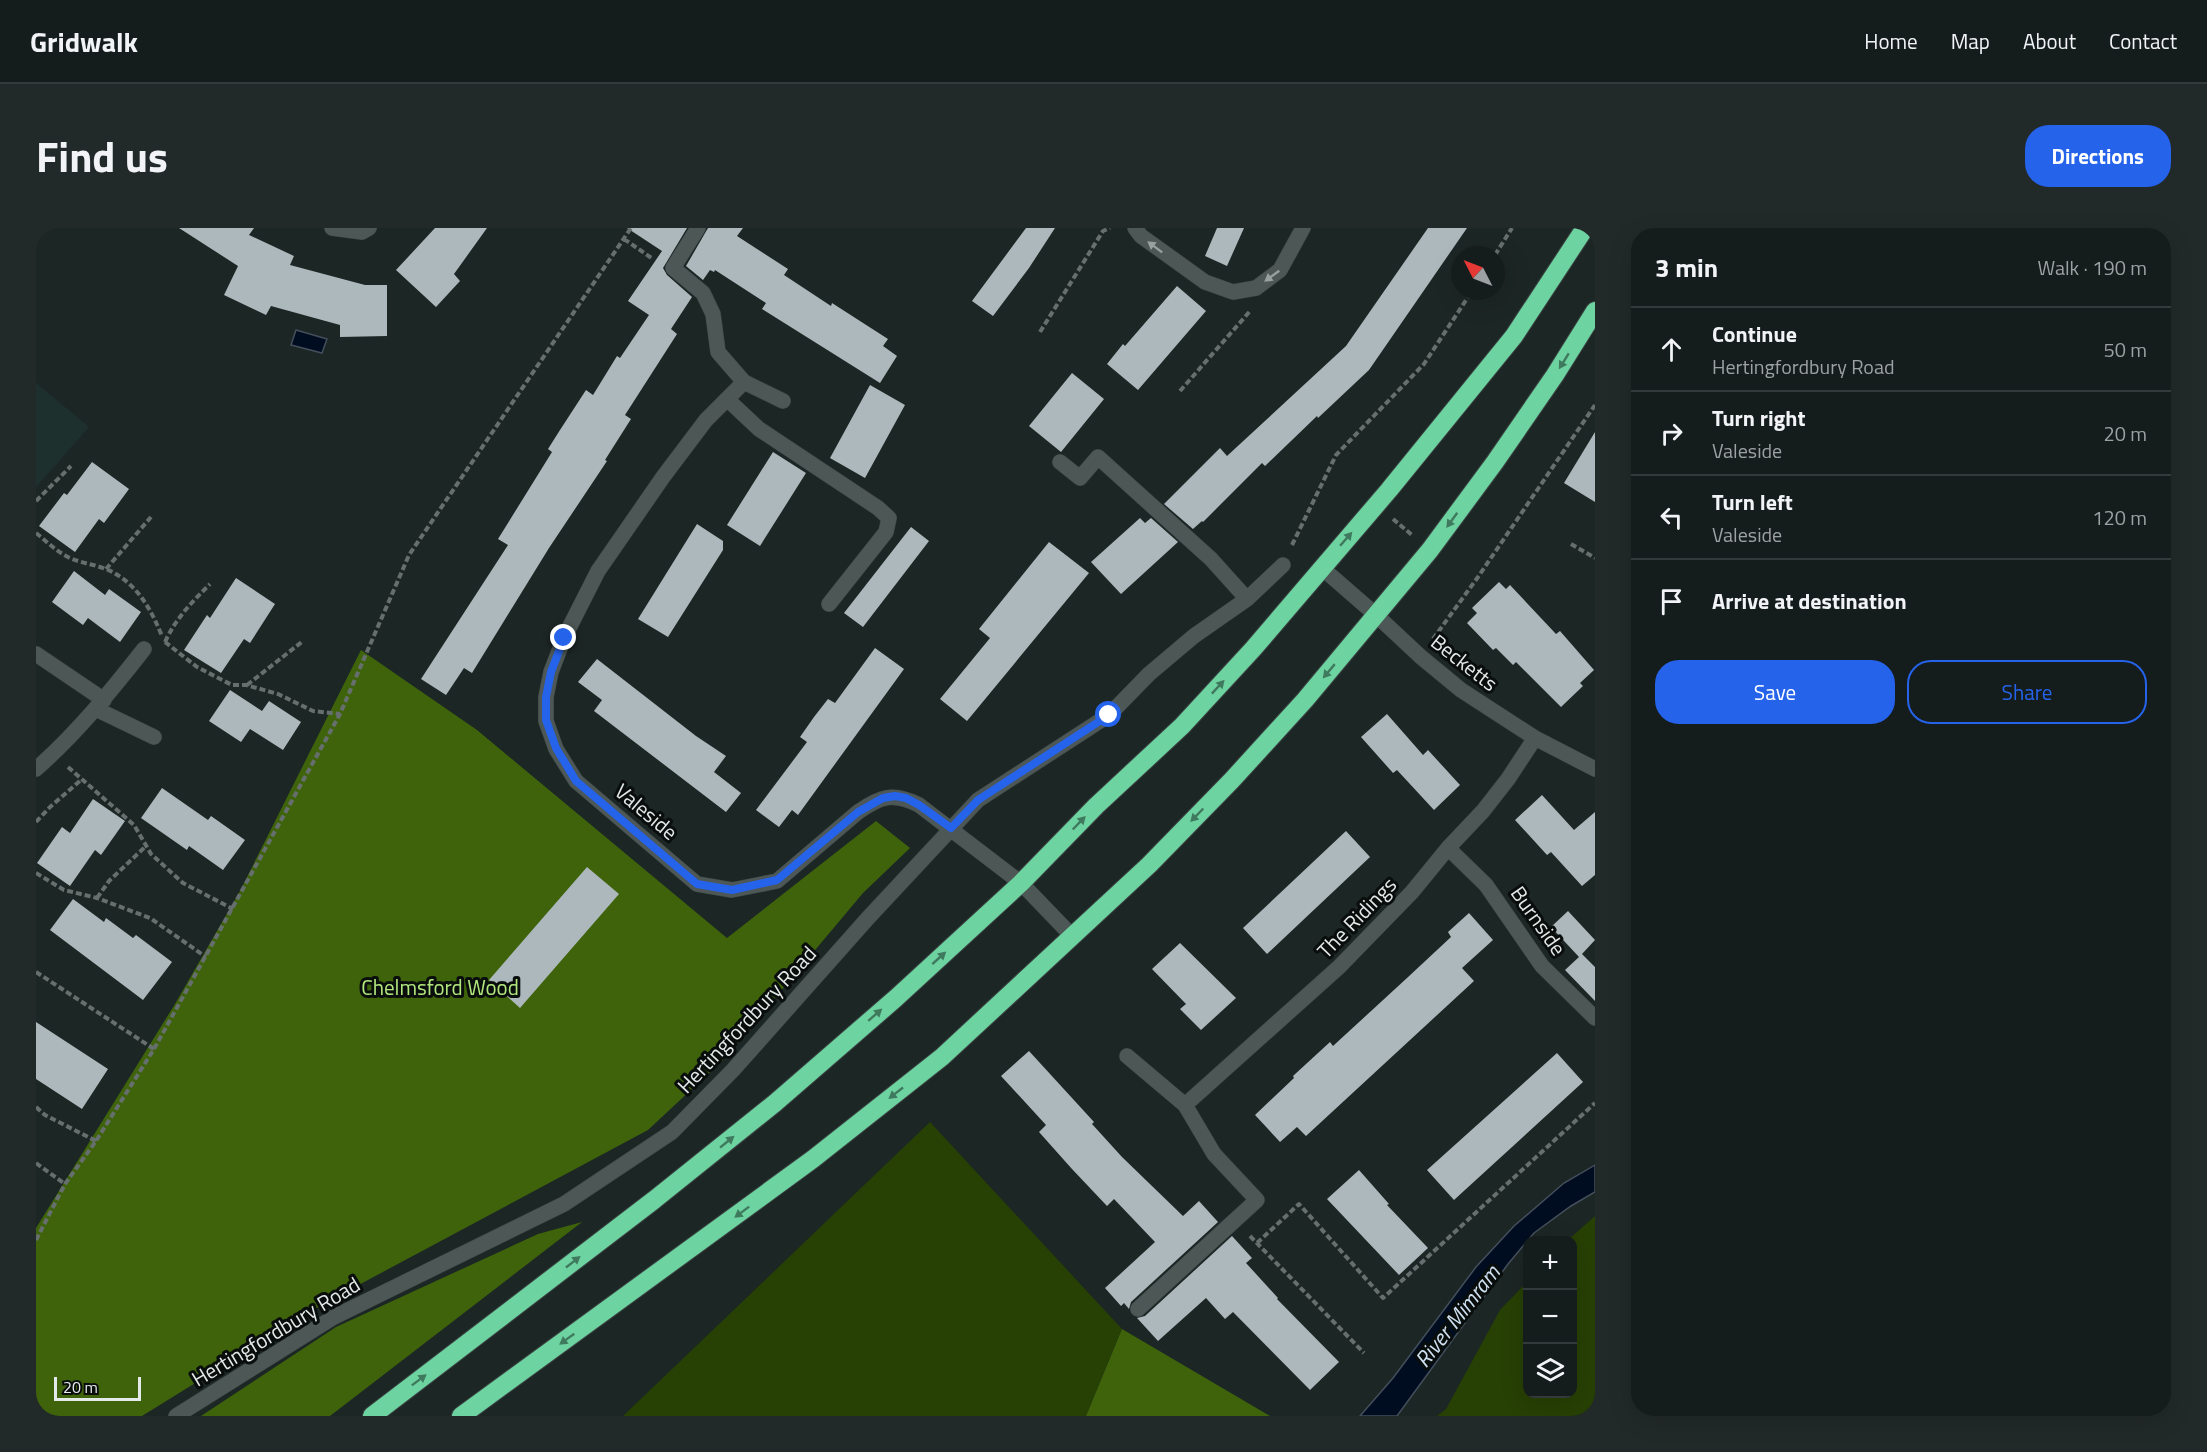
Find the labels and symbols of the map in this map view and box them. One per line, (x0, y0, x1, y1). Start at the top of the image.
one-way arrow (1148, 241, 1163, 253)
north arrow (1451, 246, 1505, 300)
one-way arrow (1264, 270, 1279, 282)
one-way arrow (1558, 353, 1569, 369)
one-way arrow (1446, 512, 1458, 528)
one-way arrow (1339, 532, 1353, 547)
route end (550, 624, 576, 650)
street label: Becketts (1424, 626, 1505, 699)
one-way arrow (1322, 663, 1335, 679)
one-way arrow (1211, 679, 1225, 694)
route start (1095, 701, 1121, 727)
street label: Valeside (608, 775, 685, 847)
one-way arrow (1190, 808, 1204, 823)
one-way arrow (1072, 816, 1085, 831)
street label: The Ridings (1309, 869, 1403, 965)
street label: Burnside (1503, 879, 1575, 962)
street label: Hertingfordbury Road (669, 938, 823, 1100)
one-way arrow (931, 952, 946, 965)
park label: Chelmsford Wood (361, 971, 519, 1003)
one-way arrow (868, 1009, 883, 1022)
one-way arrow (888, 1087, 904, 1100)
one-way arrow (719, 1135, 735, 1148)
one-way arrow (734, 1206, 749, 1218)
one-way arrow (565, 1256, 581, 1268)
water label: River Mimram (1406, 1257, 1509, 1375)
street label: Hertingfordbury Road (185, 1268, 366, 1394)
one-way arrow (559, 1333, 574, 1345)
scale bar (54, 1374, 141, 1402)
one-way arrow (411, 1375, 426, 1387)

